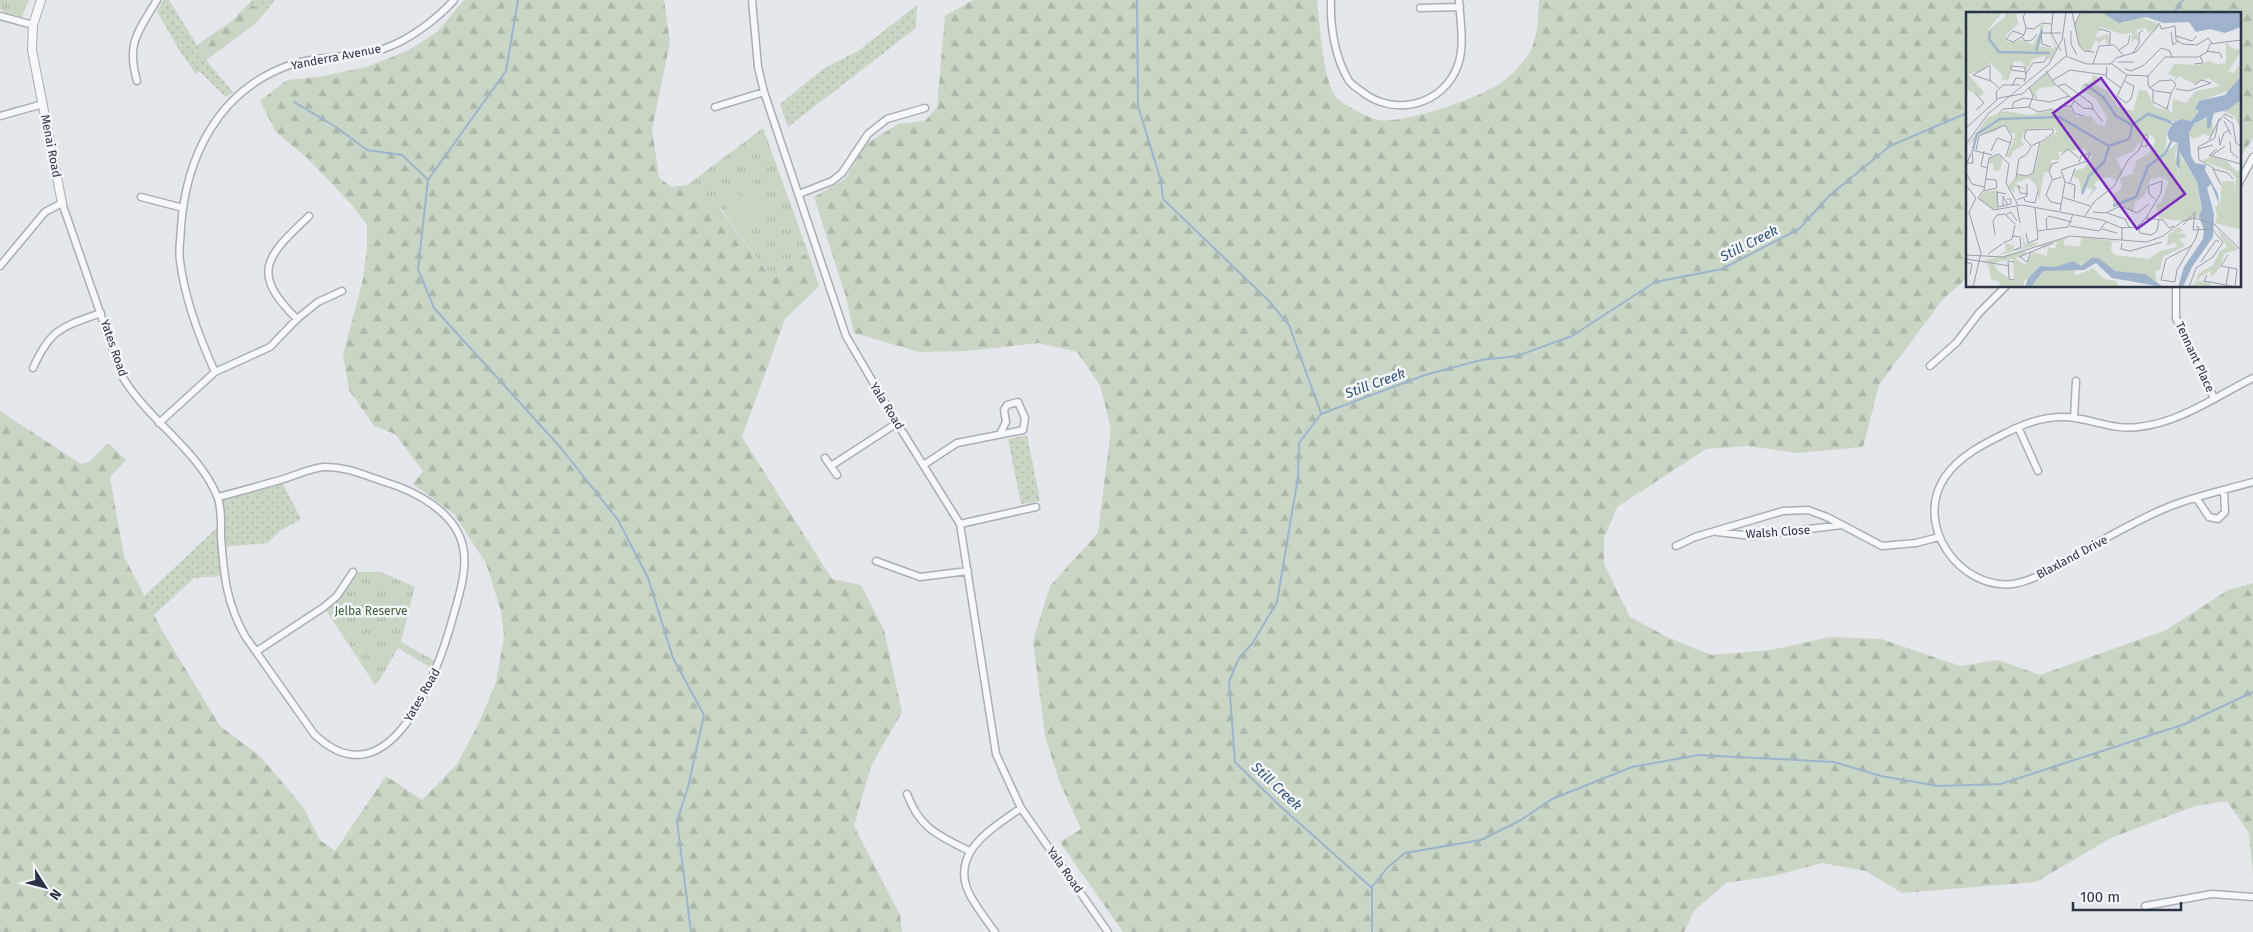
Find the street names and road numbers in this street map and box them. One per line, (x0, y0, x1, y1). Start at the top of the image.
street label: Yanderra Avenue (290, 41, 382, 73)
street label: Menai Road (38, 113, 64, 179)
street label: Yates Road (98, 318, 130, 378)
street label: Tennant Place (2173, 320, 2217, 394)
street label: Yala Road (867, 380, 907, 432)
street label: Walsh Close (1745, 523, 1811, 541)
street label: Blaxland Drive (2034, 532, 2110, 582)
street label: Yates Road (401, 666, 443, 724)
street label: Yala Road (1044, 844, 1086, 896)

